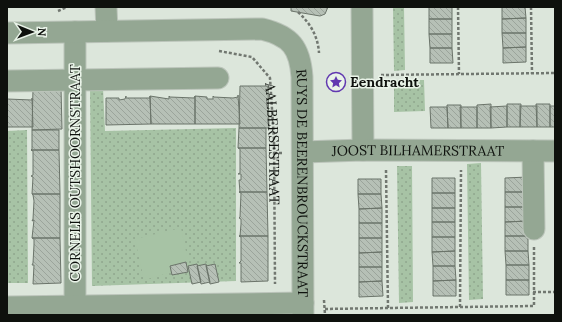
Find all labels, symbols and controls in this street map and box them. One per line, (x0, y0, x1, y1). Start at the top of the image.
north arrow (12, 12, 52, 52)
text: N (35, 28, 49, 37)
street label: CORNELIS OUTSHOORNSTRAAT (66, 64, 84, 282)
street label: RUYS DE BEERENBROUCKSTRAAT (292, 68, 312, 297)
place icon: Eendracht (325, 71, 347, 93)
place label: Eendracht (350, 73, 419, 91)
street label: AALBERSESTRAAT (261, 81, 283, 205)
street label: JOOST BILHAMERSTRAAT (330, 141, 504, 160)

